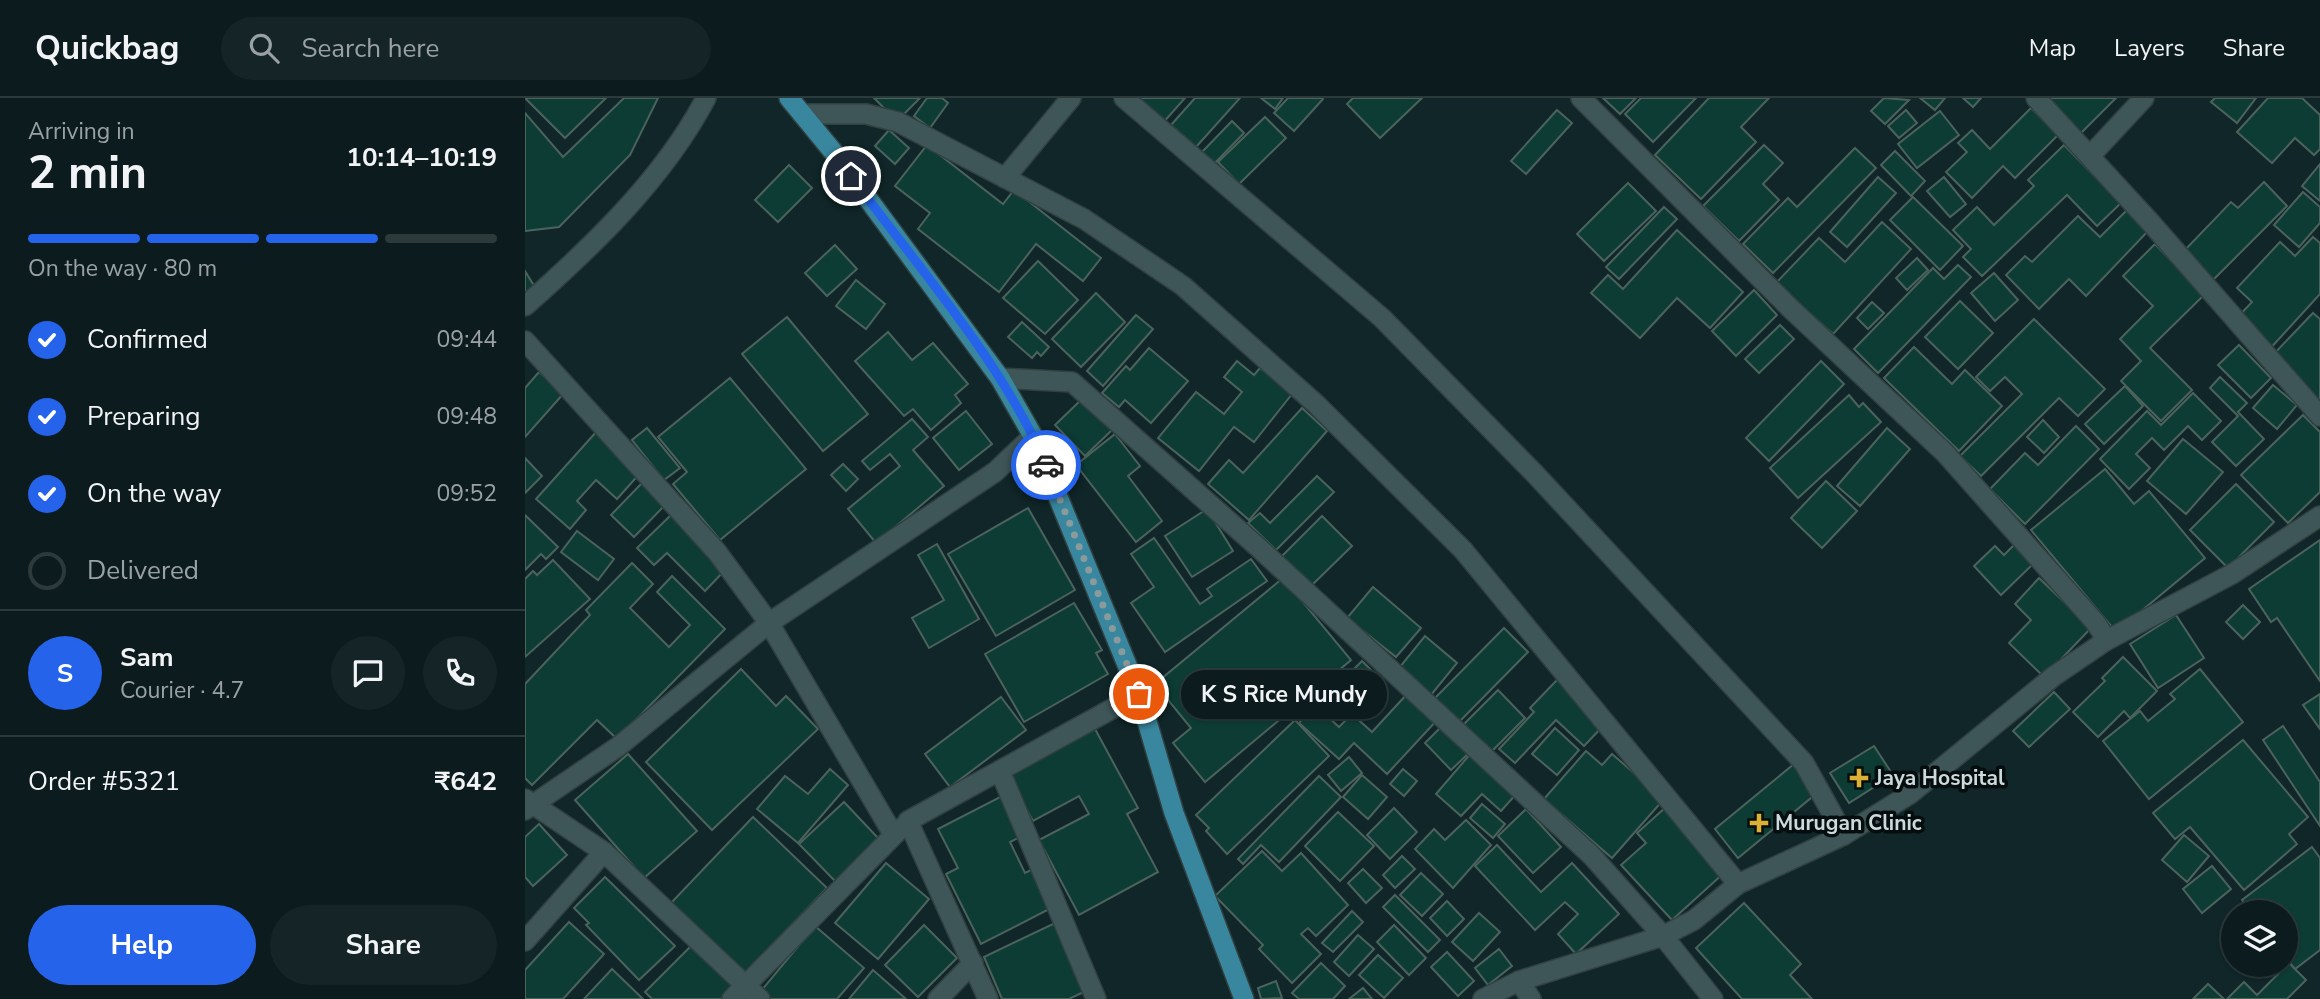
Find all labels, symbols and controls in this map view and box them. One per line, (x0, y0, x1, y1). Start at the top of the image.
search box (221, 17, 711, 80)
text: Quickbag (35, 26, 179, 71)
icon: search (245, 29, 283, 67)
text: Search here (301, 31, 439, 66)
text: Map (2029, 32, 2076, 64)
text: Layers (2114, 32, 2185, 64)
text: Share (2223, 32, 2285, 64)
text: Arriving in (28, 116, 135, 147)
text: 10:14–10:19 (346, 140, 497, 175)
text: 2 min (28, 141, 147, 204)
pin (821, 146, 881, 206)
icon: home (832, 157, 870, 195)
text: On the way · 80 m (28, 253, 217, 284)
icon: check (28, 321, 66, 359)
text: Confirmed (87, 322, 208, 357)
text: 09:44 (437, 324, 497, 355)
icon: check (28, 398, 66, 436)
text: Preparing (87, 399, 200, 434)
text: 09:48 (437, 401, 497, 432)
courier (1011, 430, 1081, 500)
icon: car (1027, 446, 1065, 484)
icon: check (28, 475, 66, 513)
text: On the way (87, 476, 221, 511)
text: 09:52 (437, 478, 497, 509)
text: Delivered (87, 553, 199, 588)
button: chat (331, 636, 405, 710)
button: phone (423, 636, 497, 710)
text: Sam (120, 640, 173, 675)
text: S (57, 656, 73, 691)
pin (1109, 664, 1169, 724)
callout: K S Rice Mundy (1181, 670, 1387, 718)
text: Courier · 4.7 (120, 675, 244, 706)
icon: bag (1120, 675, 1158, 713)
text: K S Rice Mundy (1201, 679, 1367, 710)
text: Order #5321 (28, 764, 180, 799)
text: ₹642 (435, 764, 497, 799)
place label: Jaya Hospital (1874, 764, 2005, 792)
marker: Jaya Hospital (1849, 768, 1869, 788)
place label: Murugan Clinic (1775, 809, 1922, 837)
marker: Murugan Clinic (1749, 813, 1769, 833)
map controls (2221, 900, 2298, 977)
button: layers (2221, 900, 2298, 977)
button: Help (28, 905, 256, 985)
button: Share (270, 905, 497, 985)

